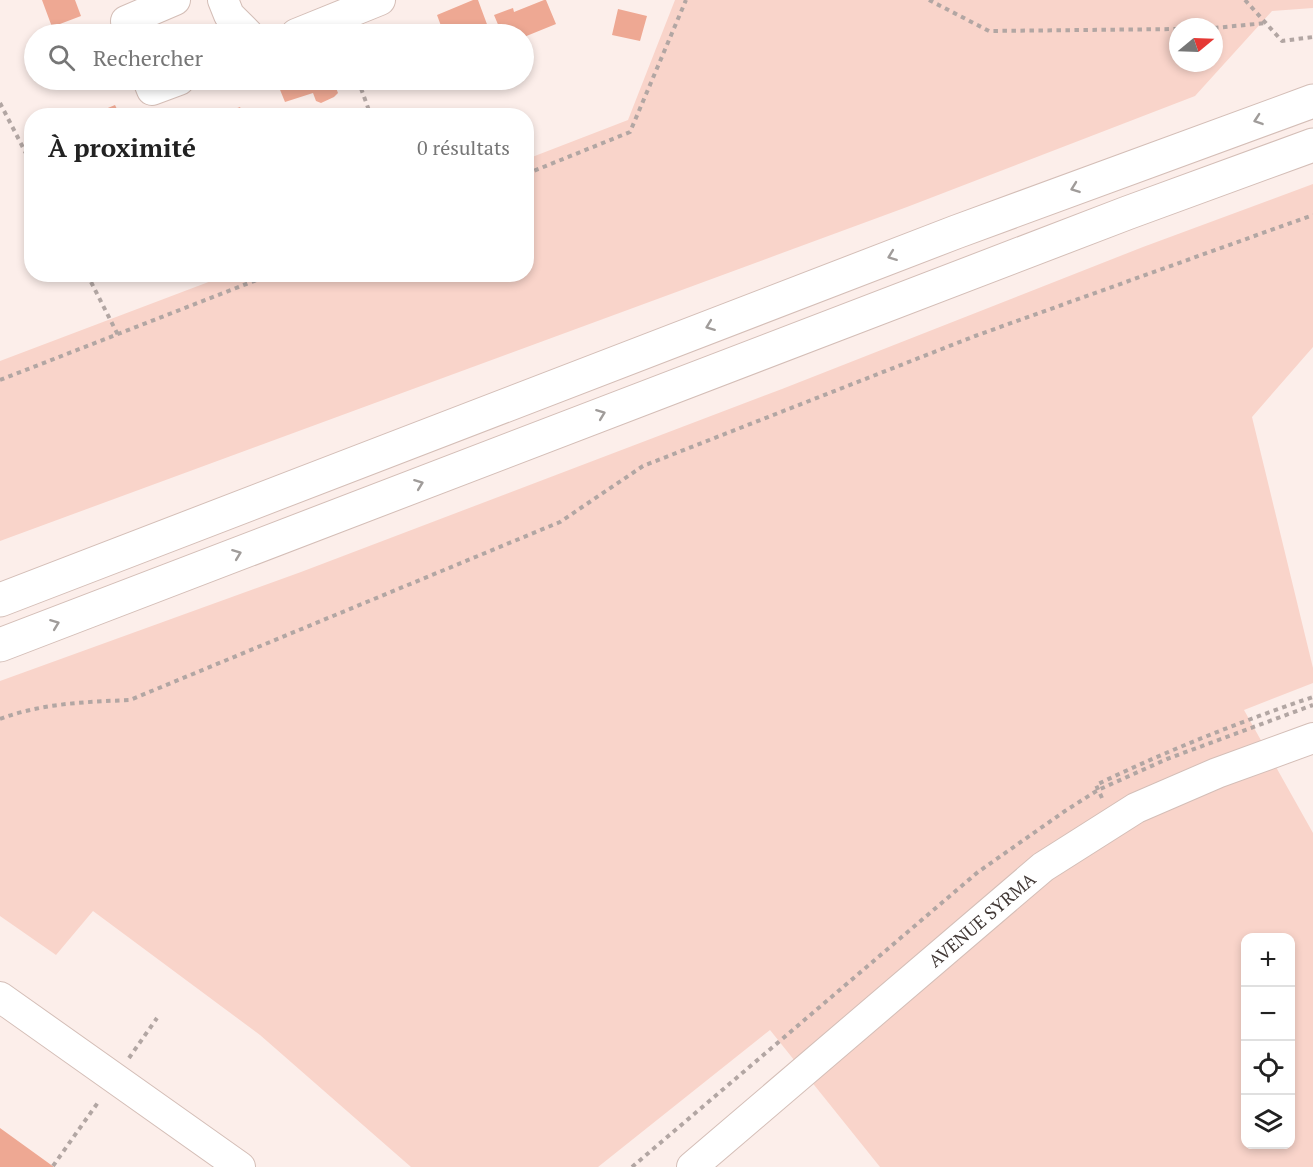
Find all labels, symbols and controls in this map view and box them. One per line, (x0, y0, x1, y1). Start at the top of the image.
north arrow (1169, 18, 1223, 72)
search box (24, 24, 534, 90)
icon: search (45, 41, 78, 74)
text: Rechercher (93, 43, 203, 72)
one-way arrow (1253, 113, 1264, 126)
text: À proximité (48, 130, 196, 164)
text: 0 résultats (417, 134, 510, 161)
one-way arrow (1070, 180, 1081, 193)
one-way arrow (888, 249, 898, 262)
one-way arrow (705, 319, 716, 331)
one-way arrow (595, 409, 605, 422)
one-way arrow (413, 479, 423, 492)
one-way arrow (231, 549, 241, 562)
one-way arrow (49, 619, 59, 632)
street label: AVENUE SYRMA (923, 866, 1041, 972)
map controls (1241, 933, 1295, 1149)
button: + (1241, 933, 1295, 987)
button: − (1241, 987, 1295, 1041)
button: locate (1241, 1041, 1295, 1095)
button: layers (1241, 1095, 1295, 1149)

